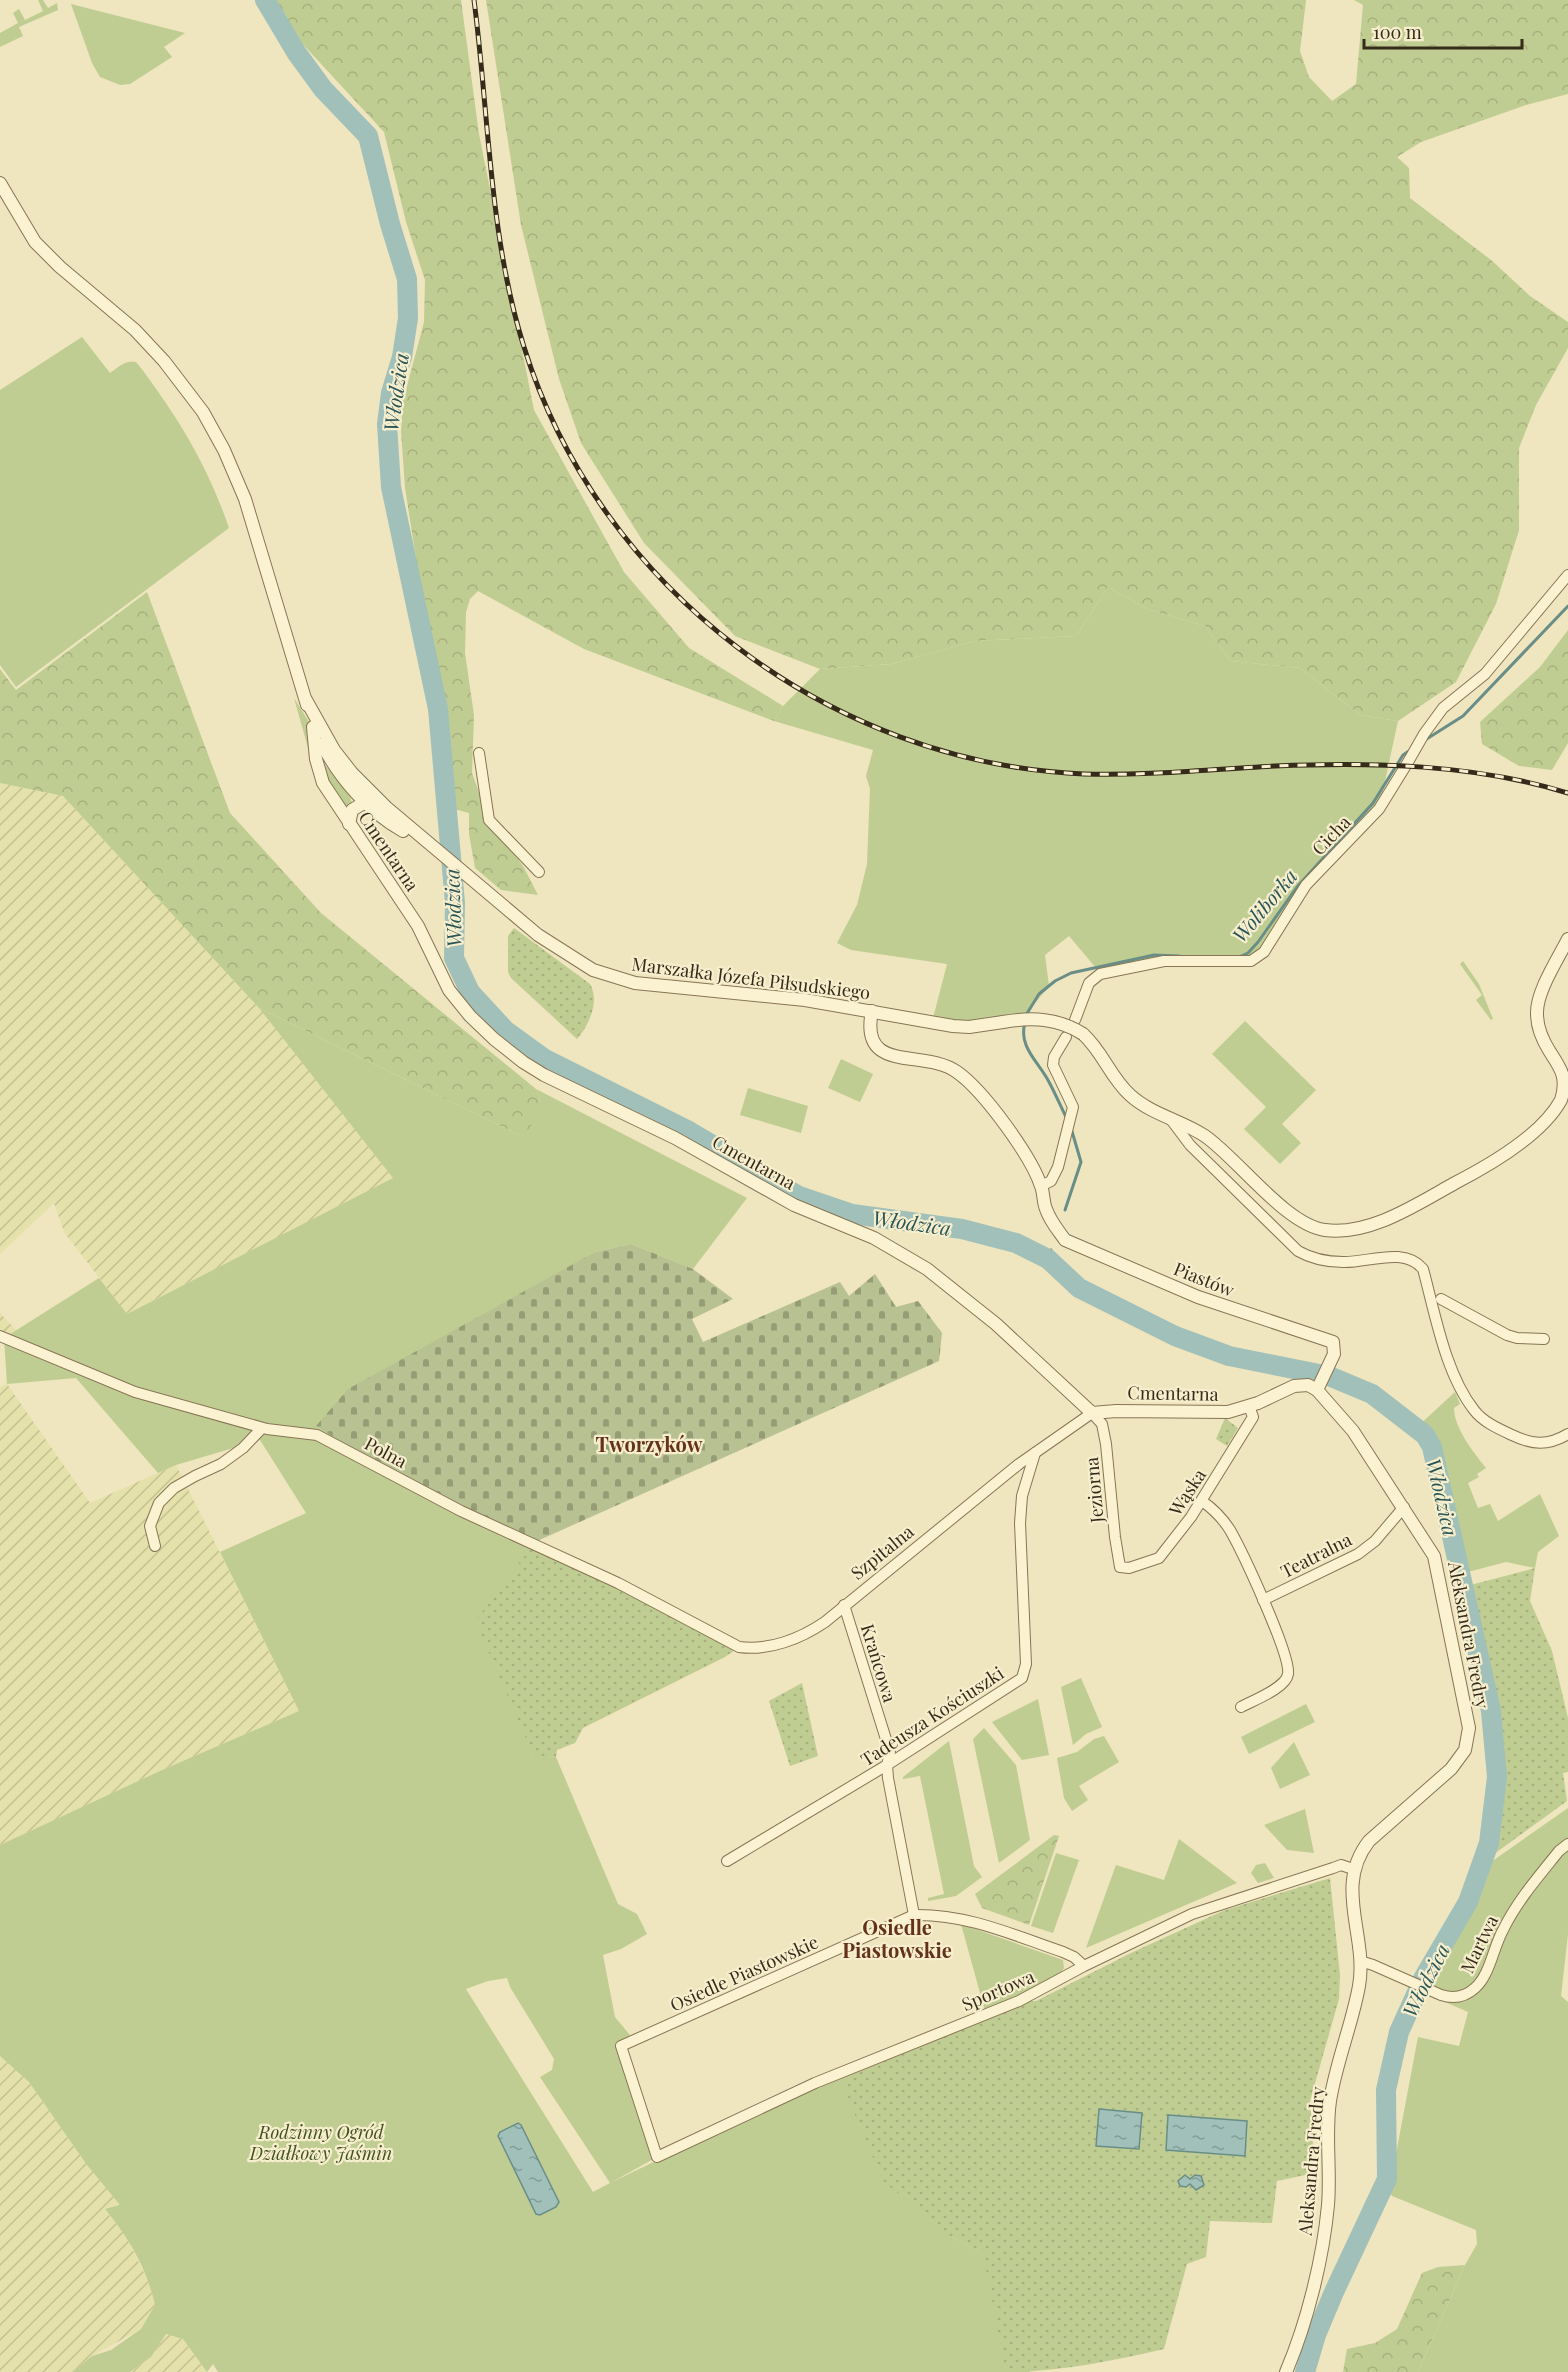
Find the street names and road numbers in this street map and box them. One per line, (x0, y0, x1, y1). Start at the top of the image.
street label: Cmentarna (354, 806, 424, 896)
street label: Cicha (1306, 810, 1356, 860)
street label: Marszałka Józefa Piłsudskiego (630, 951, 872, 1005)
street label: Cmentarna (708, 1129, 800, 1195)
street label: Piastów (1170, 1256, 1238, 1302)
street label: Cmentarna (1127, 1380, 1219, 1406)
street label: Polna (361, 1431, 411, 1473)
street label: Jeziorna (1079, 1456, 1109, 1525)
street label: Wąska (1162, 1464, 1211, 1521)
street label: Szpitalna (846, 1519, 918, 1585)
street label: Teatralna (1276, 1527, 1356, 1583)
street label: Aleksandra Fredry (1443, 1558, 1495, 1711)
street label: Krańcowa (856, 1621, 902, 1705)
street label: Tadeusza Kościuszki (856, 1661, 1008, 1771)
street label: Martwa (1455, 1911, 1503, 1977)
street label: Osiedle Piastowskie (666, 1930, 822, 2016)
street label: Sportowa (958, 1964, 1038, 2016)
street label: Aleksandra Fredry (1292, 2086, 1329, 2237)

